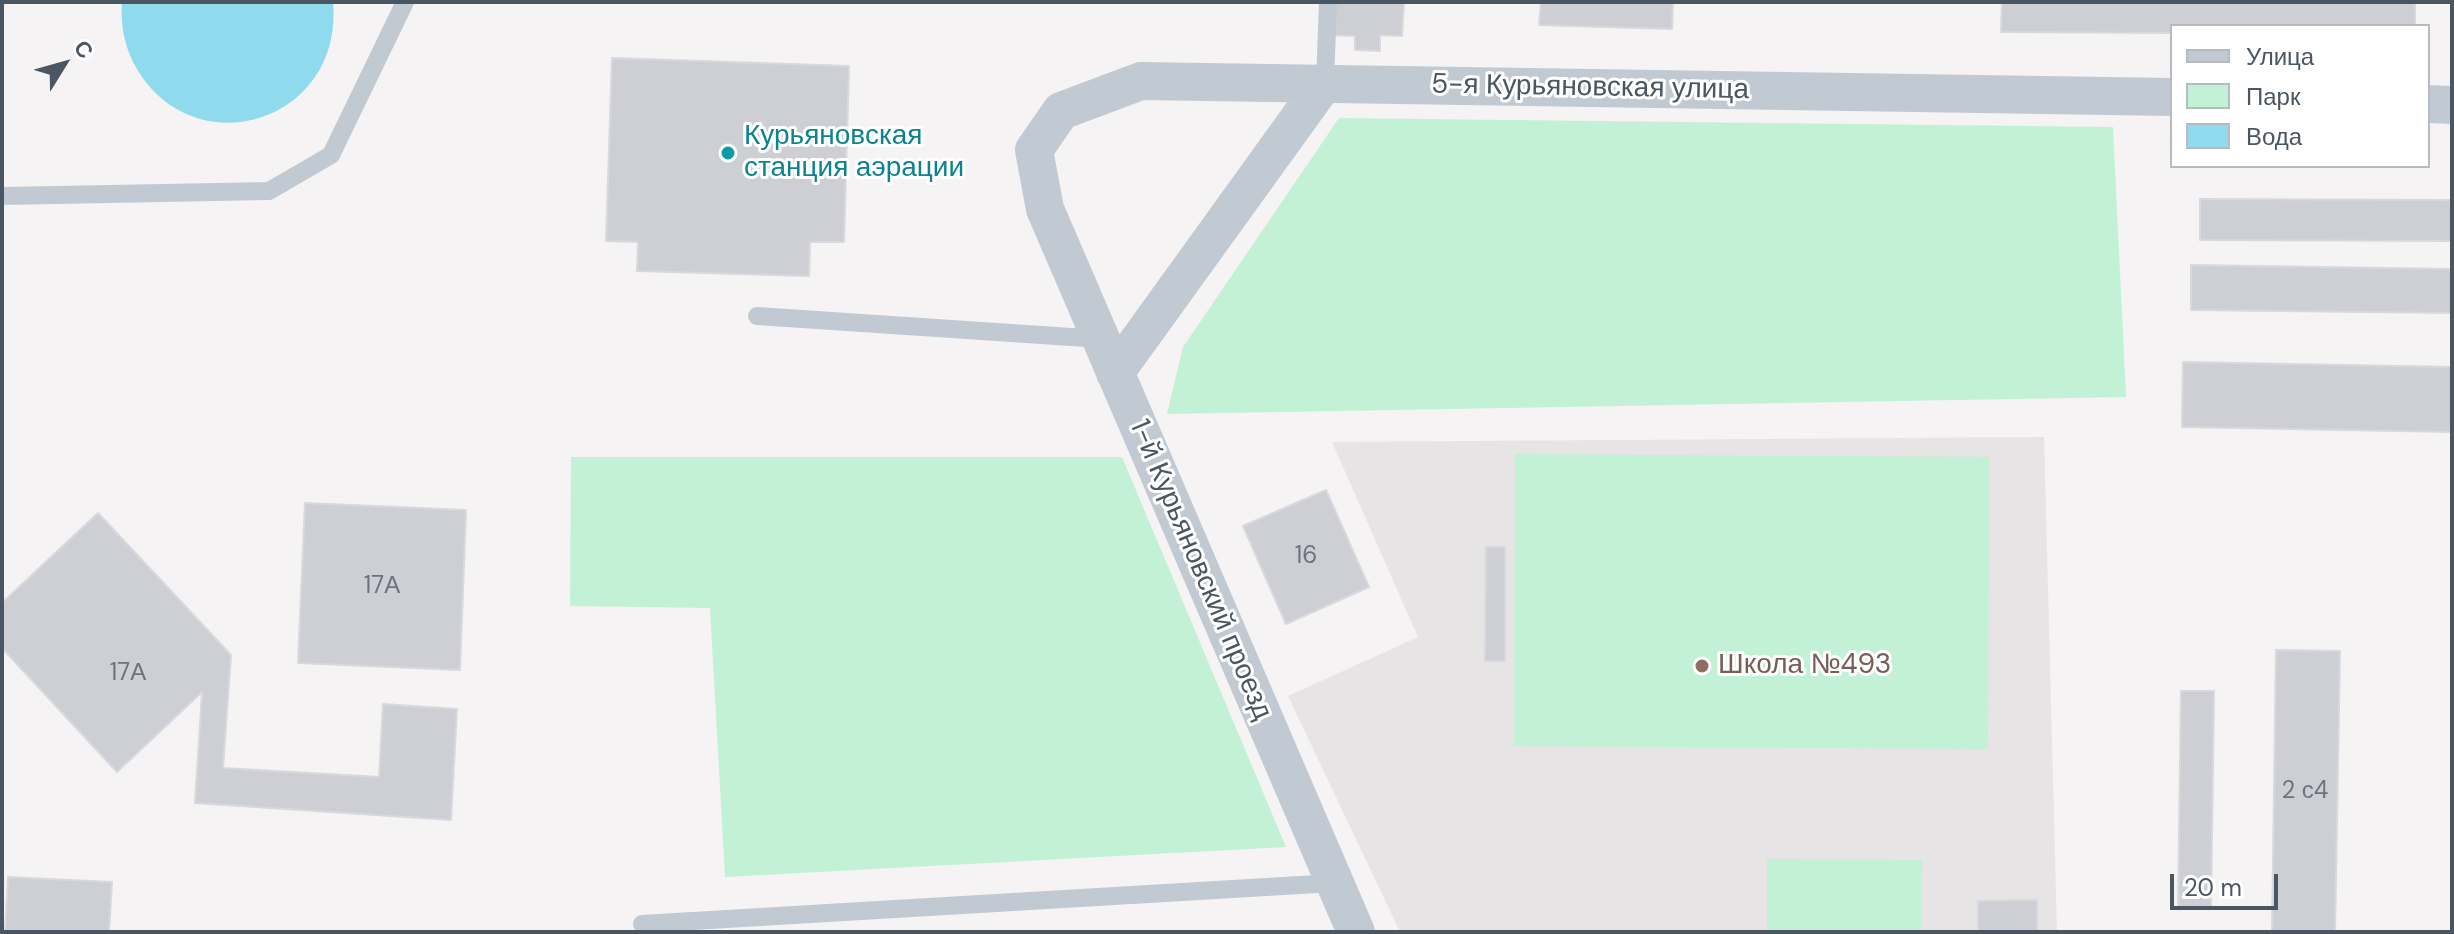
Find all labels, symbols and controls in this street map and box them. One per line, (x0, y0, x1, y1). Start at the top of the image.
north arrow (24, 24, 104, 104)
legend (2170, 24, 2430, 168)
text: С (67, 34, 100, 64)
text: Улица (2246, 41, 2314, 72)
street label: 5-я Курьяновская улица (1431, 68, 1749, 108)
text: Парк (2246, 81, 2300, 112)
place label: Курьяновская станция аэрации (744, 120, 964, 186)
text: Вода (2246, 121, 2302, 152)
marker: Курьяновская станция аэрации (719, 144, 737, 162)
street label: 1-й Курьяновский проезд (1121, 415, 1279, 725)
house number: 16 (1295, 543, 1317, 571)
house number: 17А (364, 573, 400, 601)
place label: Школа №493 (1718, 649, 1891, 683)
marker: Школа №493 (1693, 657, 1711, 675)
house number: 17А (110, 660, 146, 688)
house number: 2 с4 (2282, 778, 2328, 806)
scale bar (2174, 858, 2282, 908)
text: 20 m (2184, 872, 2242, 903)

